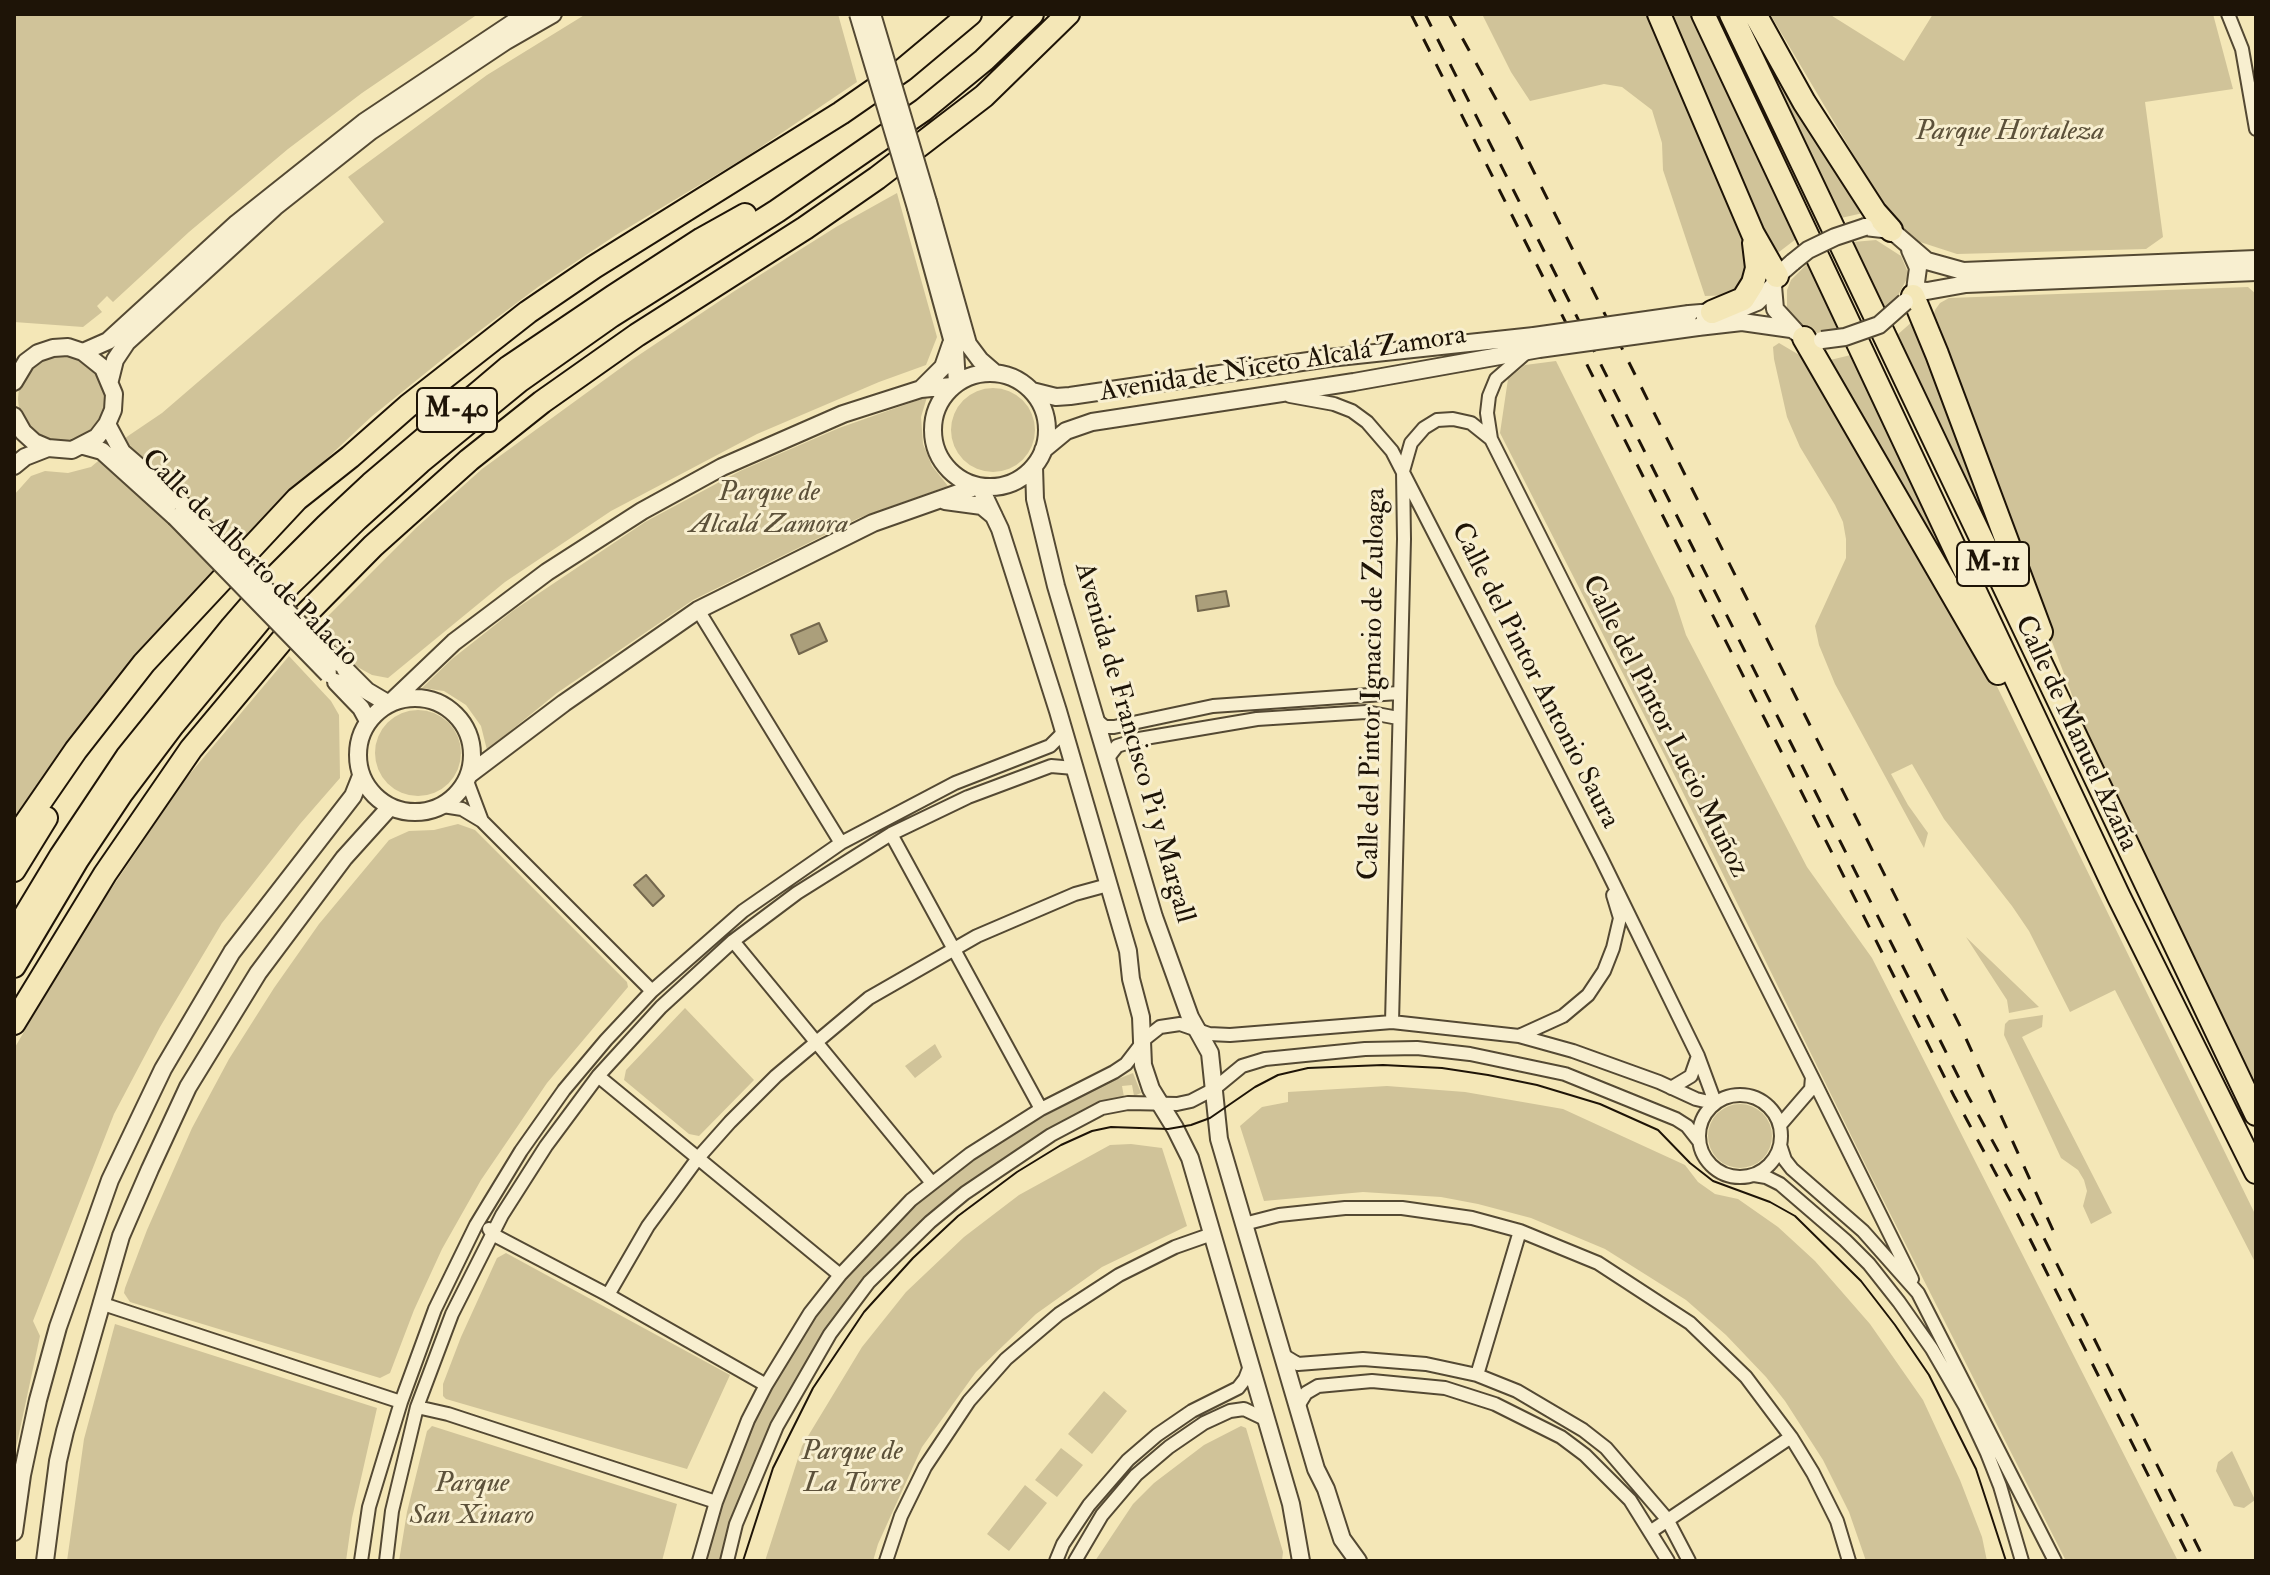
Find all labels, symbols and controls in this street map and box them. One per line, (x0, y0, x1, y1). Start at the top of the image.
park label: Parque Hortaleza (1916, 116, 2104, 150)
street label: Avenida de Niceto Alcalá Zamora (1098, 319, 1468, 411)
road number: M-40 (417, 388, 497, 432)
street label: Calle de Alberto de Palacio (133, 443, 365, 675)
park label: Parque de Alcalá Zamora (690, 477, 848, 543)
street label: Calle del Pintor Ignacio de Zuloaga (1354, 488, 1394, 880)
street label: Calle del Pintor Antonio Saura (1442, 518, 1626, 834)
road number: M-11 (1957, 542, 2029, 586)
street label: Avenida de Francisco Pi y Margall (1065, 559, 1201, 927)
street label: Calle del Pintor Lucio Muñoz (1573, 570, 1755, 884)
street label: Calle de Manuel Azaña (2006, 611, 2144, 857)
park label: Parque de La Torre (801, 1436, 903, 1502)
park label: Parque San Xinaro (410, 1468, 534, 1534)

